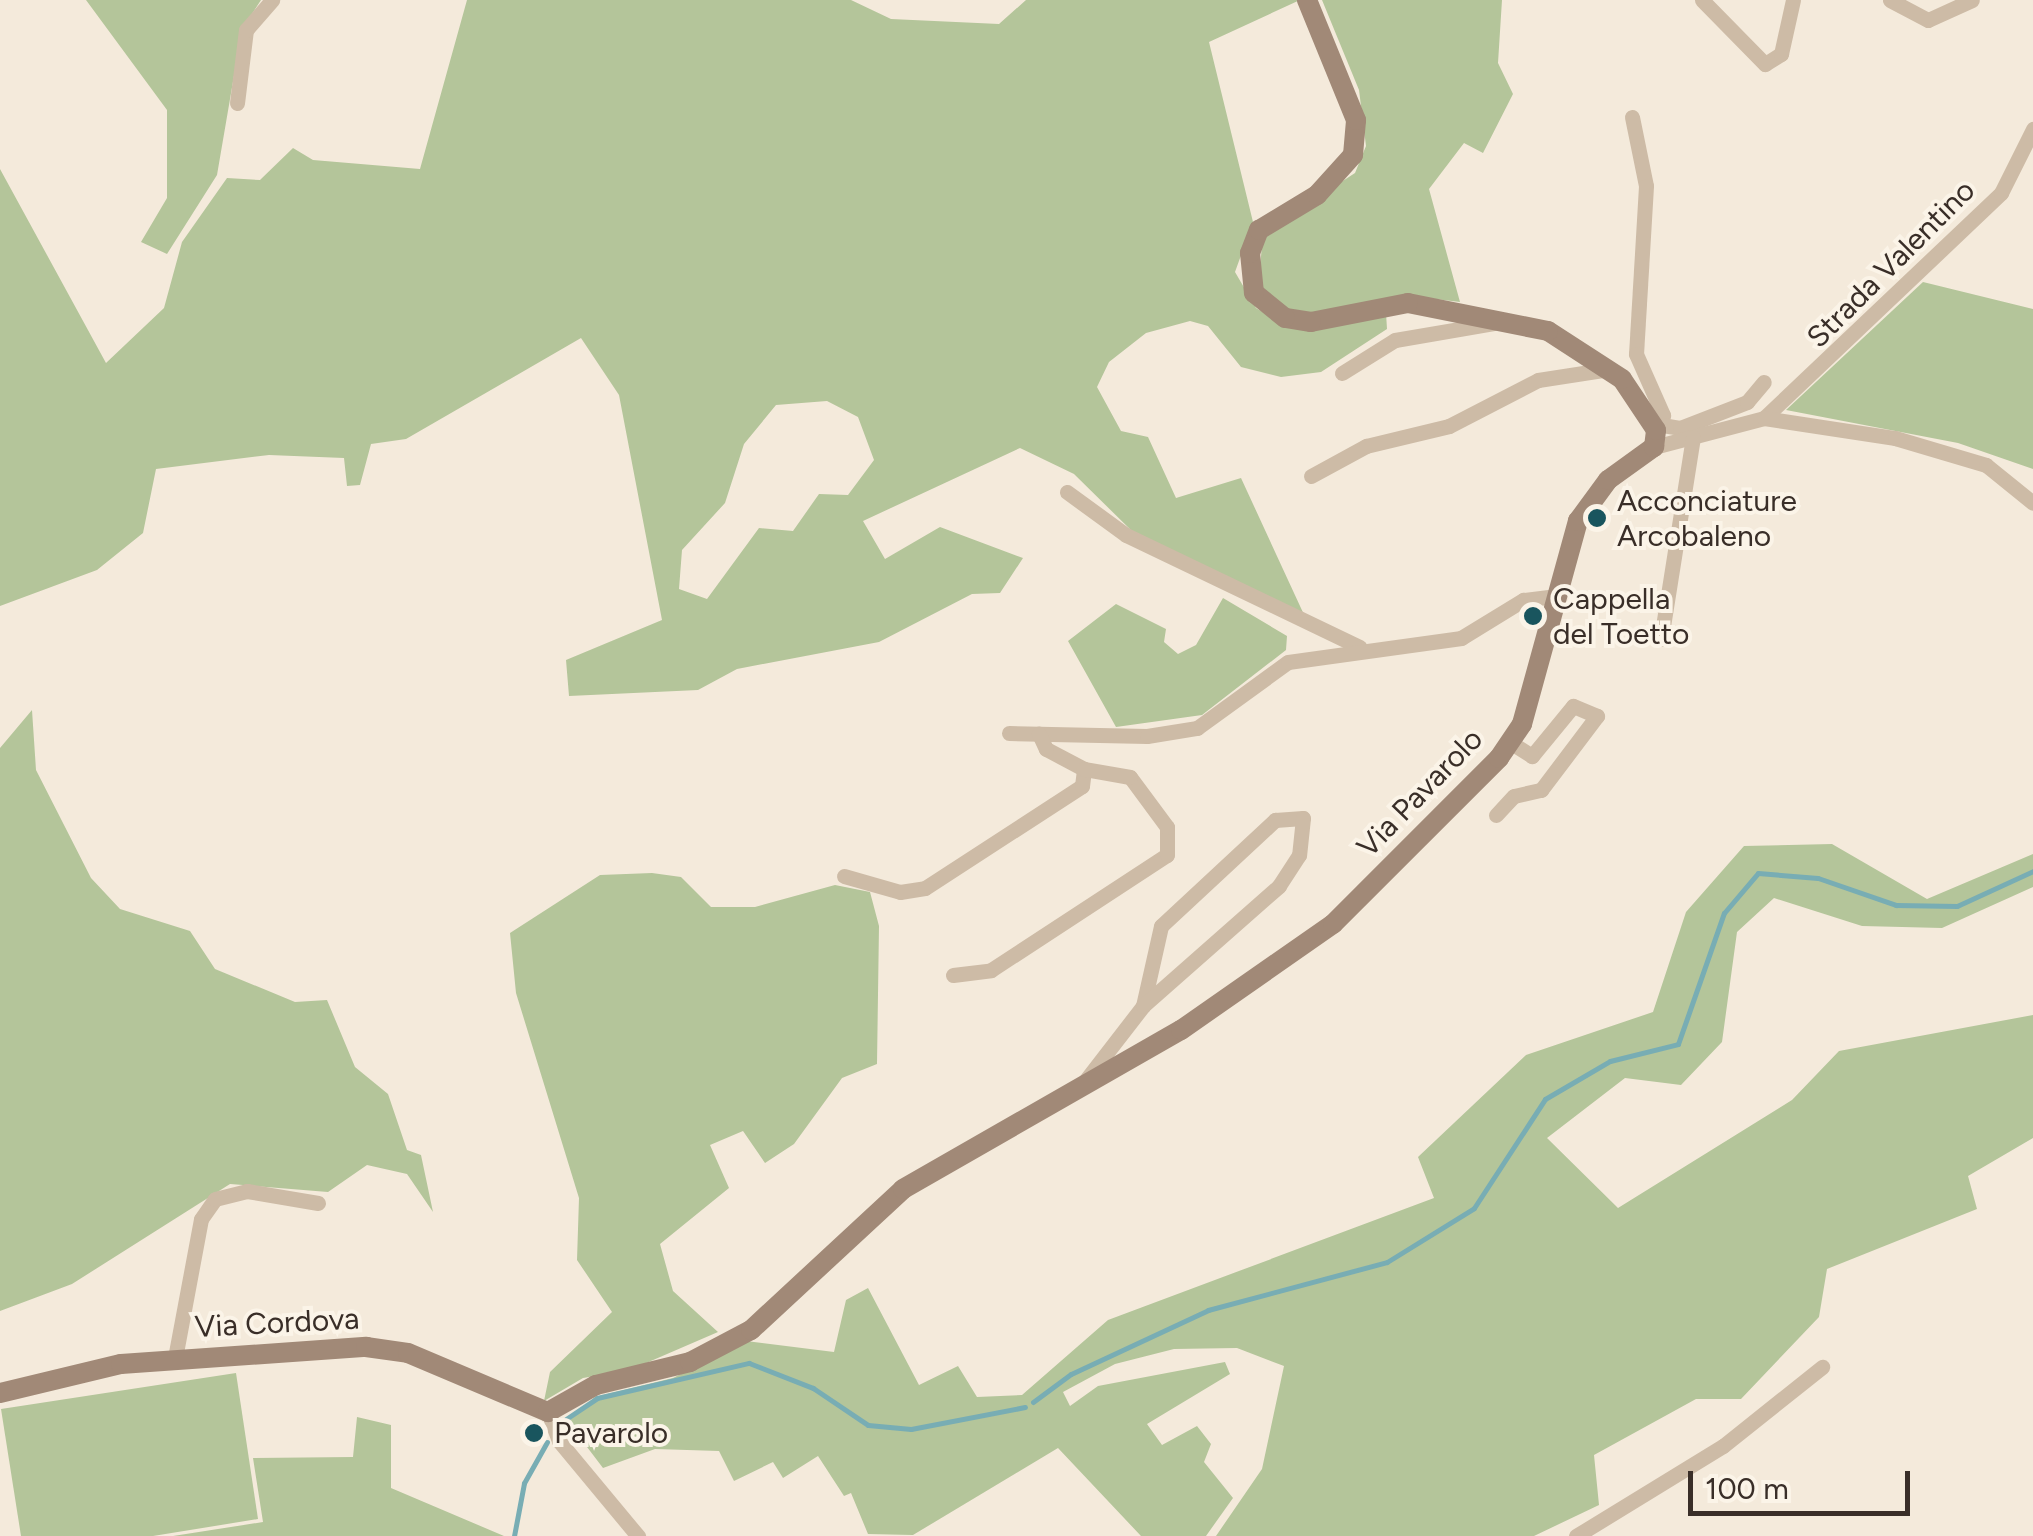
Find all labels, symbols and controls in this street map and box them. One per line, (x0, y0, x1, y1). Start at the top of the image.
street label: Strada Valentino (1800, 173, 1982, 355)
place label: Acconciature Arcobaleno (1617, 483, 1797, 554)
marker: Acconciature Arcobaleno (1586, 507, 1608, 529)
place label: Cappella del Toetto (1553, 581, 1689, 652)
marker: Cappella del Toetto (1522, 605, 1544, 627)
street label: Via Pavarolo (1350, 721, 1490, 865)
street label: Via Cordova (194, 1301, 360, 1345)
place label: Pavarolo (554, 1415, 668, 1451)
marker: Pavarolo (523, 1422, 545, 1444)
scale bar (1693, 1451, 1916, 1513)
text: 100 m (1705, 1470, 1789, 1507)

